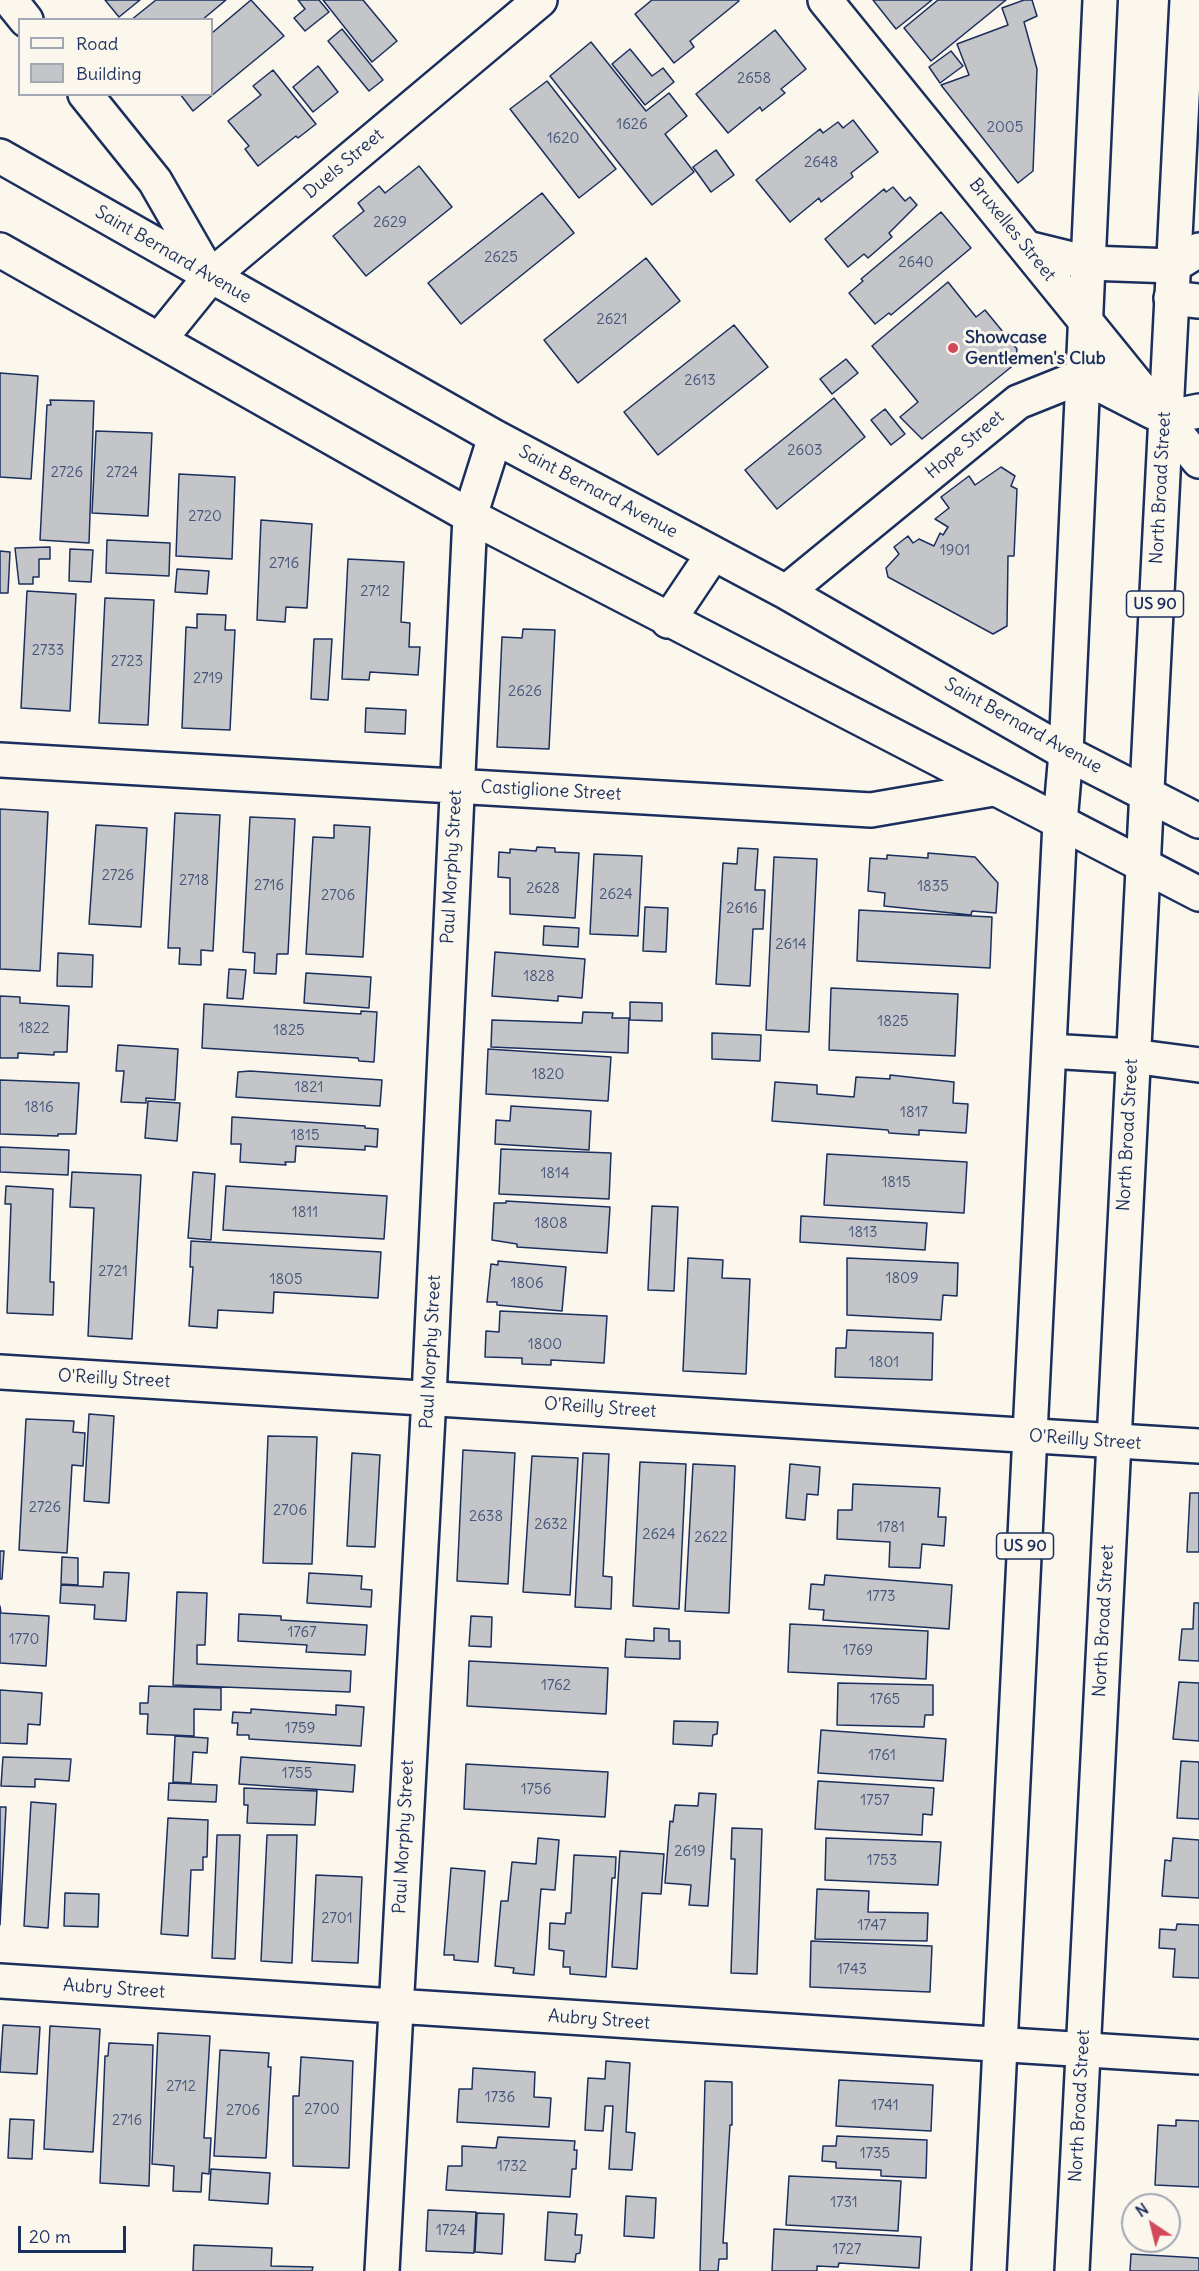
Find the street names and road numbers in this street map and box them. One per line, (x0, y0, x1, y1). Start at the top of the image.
street label: Duels Street (300, 124, 388, 204)
street label: Bruxelles Street (964, 174, 1060, 286)
street label: Saint Bernard Avenue (91, 201, 255, 309)
street label: Hope Street (922, 406, 1008, 484)
street label: North Broad Street (1146, 411, 1176, 565)
street label: Saint Bernard Avenue (515, 441, 681, 543)
road number: US 90 (1126, 591, 1184, 617)
street label: Saint Bernard Avenue (940, 674, 1106, 778)
street label: Castiglione Street (480, 777, 622, 805)
street label: Paul Morphy Street (437, 789, 467, 945)
street label: North Broad Street (1113, 1058, 1143, 1212)
street label: Paul Morphy Street (416, 1274, 446, 1430)
street label: O'Reilly Street (57, 1365, 171, 1393)
street label: O'Reilly Street (543, 1393, 657, 1423)
street label: O'Reilly Street (1028, 1425, 1142, 1455)
road number: US 90 (996, 1533, 1054, 1559)
street label: North Broad Street (1089, 1544, 1119, 1698)
street label: Paul Morphy Street (389, 1759, 419, 1915)
street label: Aubry Street (62, 1975, 166, 2003)
street label: Aubry Street (547, 2006, 651, 2034)
street label: North Broad Street (1065, 2029, 1095, 2183)

